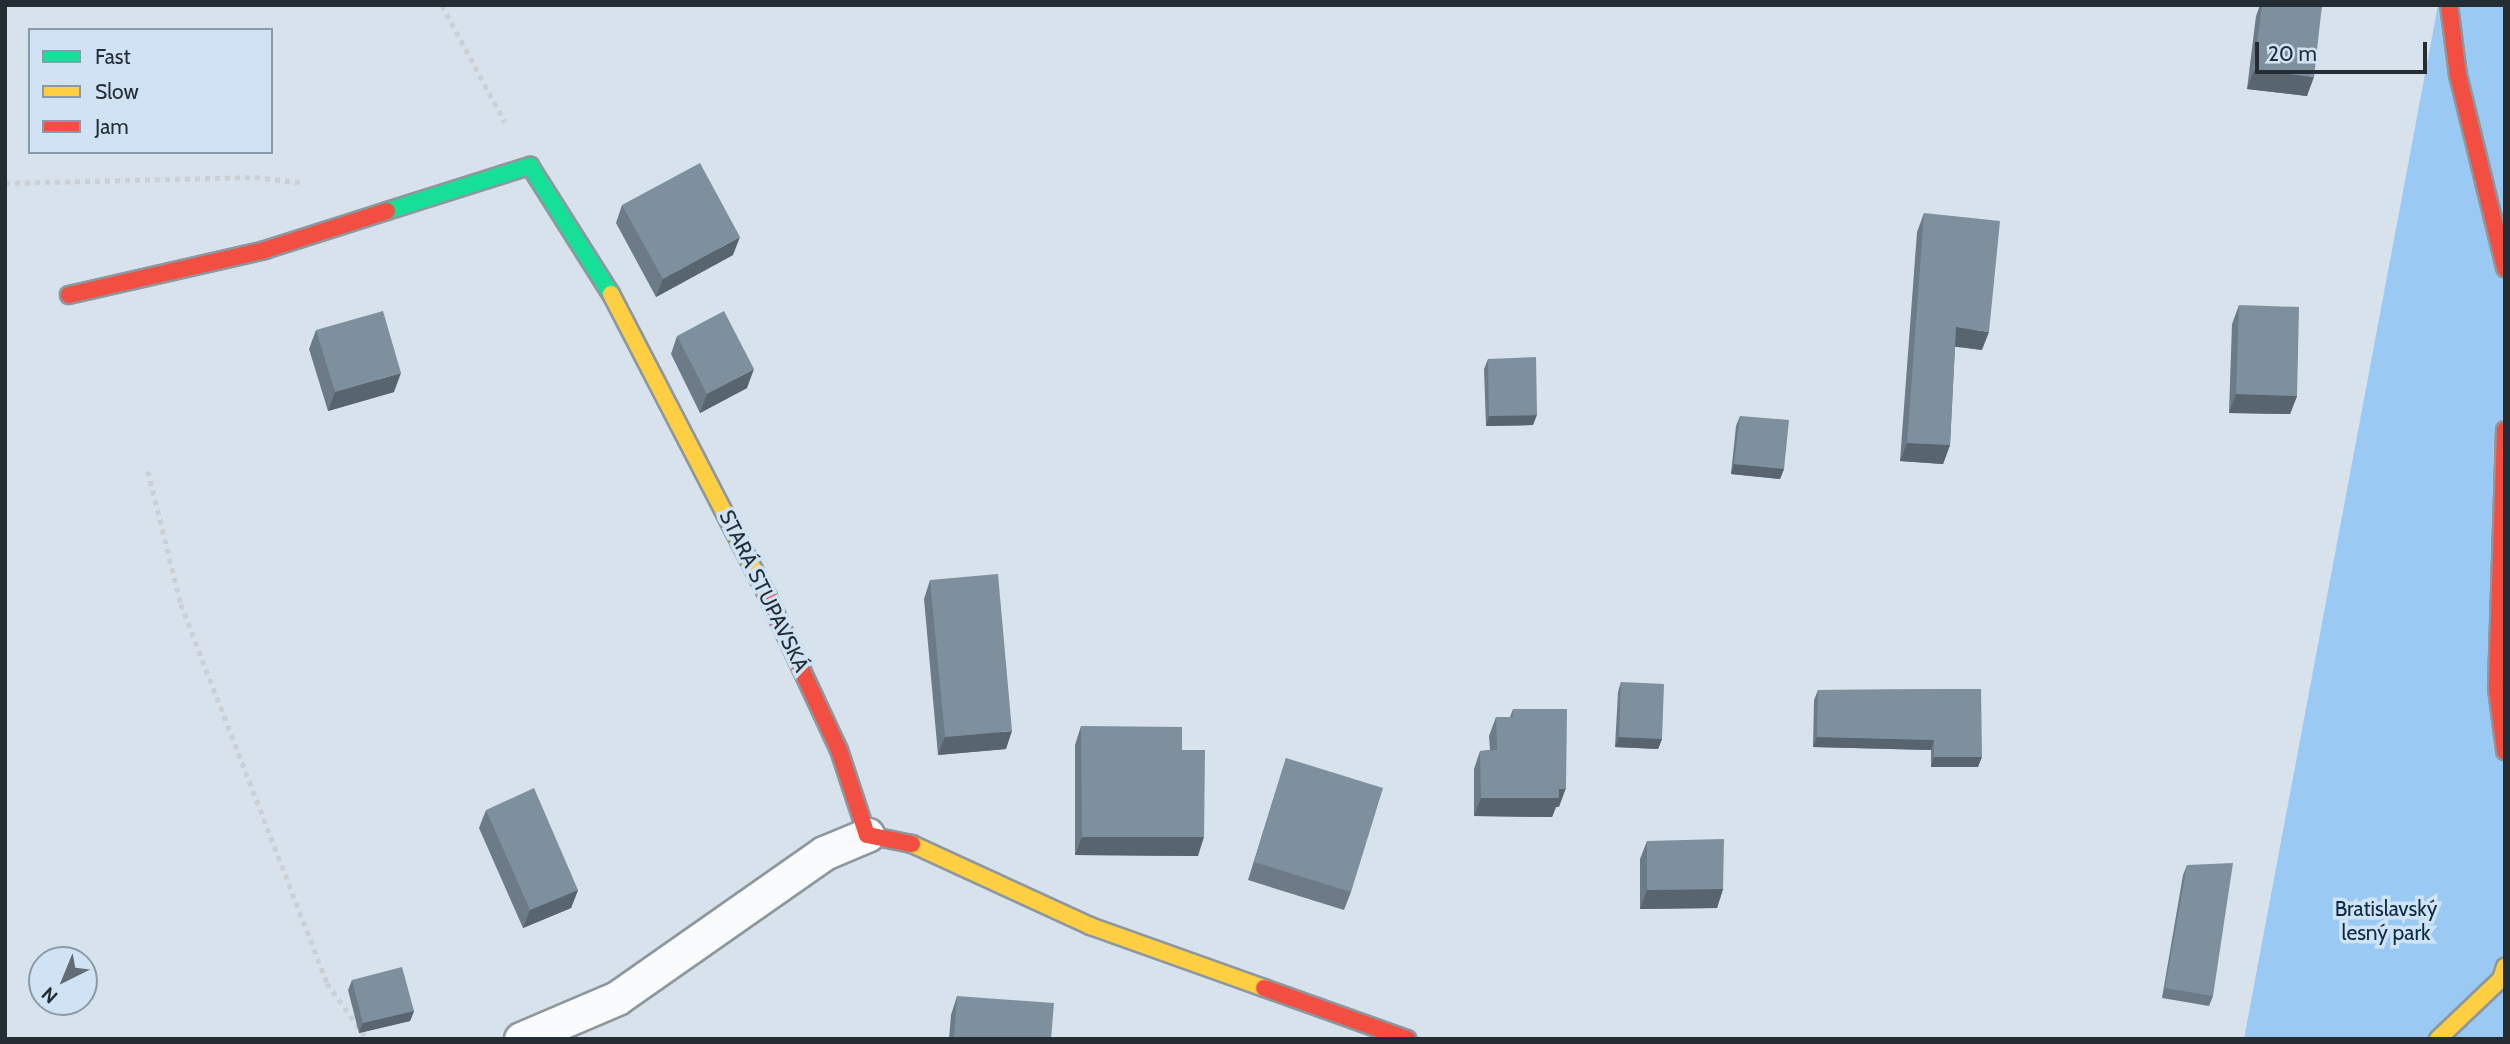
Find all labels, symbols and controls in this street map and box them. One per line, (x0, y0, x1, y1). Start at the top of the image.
legend (28, 28, 273, 154)
scale bar (2258, 28, 2430, 72)
text: 20 m (2268, 41, 2317, 66)
text: Fast (95, 44, 131, 69)
text: Slow (95, 79, 139, 104)
text: Jam (95, 114, 129, 139)
street label: STARÁ STUPAVSKÁ (714, 506, 814, 676)
park label: Bratislavský lesný park (2335, 896, 2437, 946)
north arrow (28, 946, 98, 1016)
text: N (37, 982, 62, 1008)

